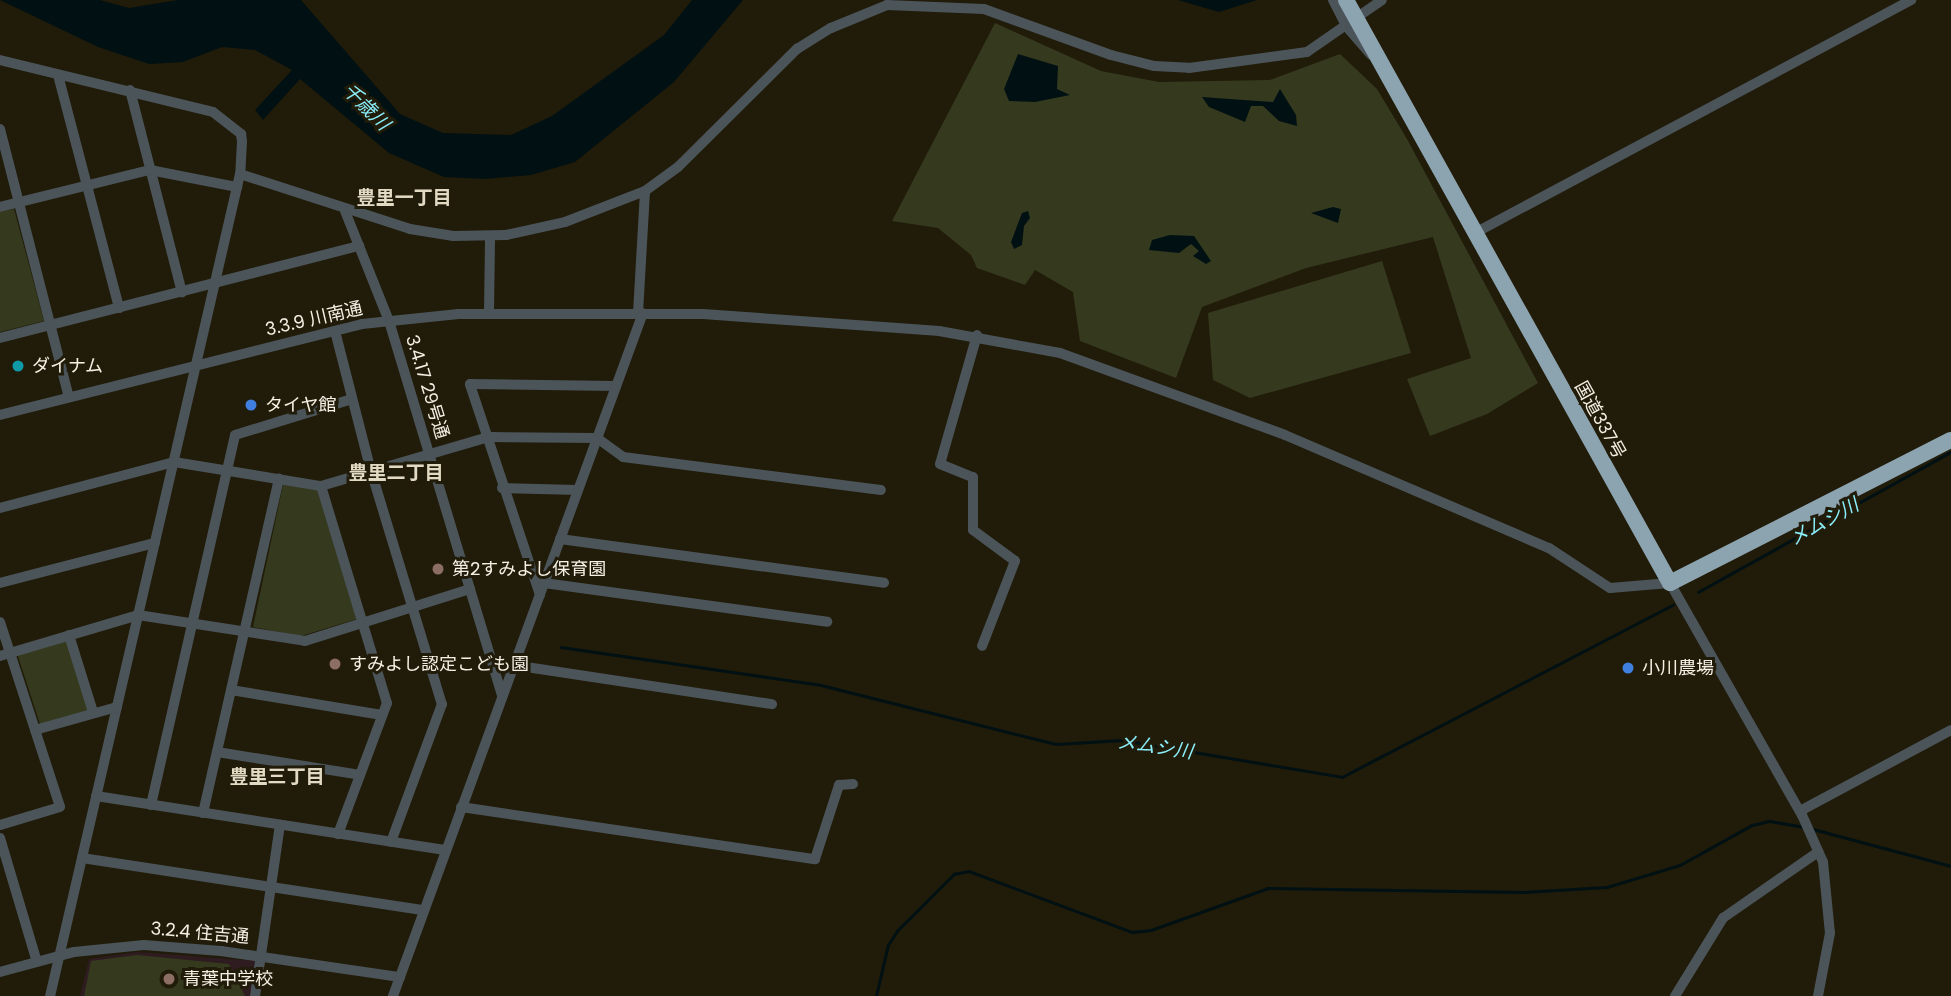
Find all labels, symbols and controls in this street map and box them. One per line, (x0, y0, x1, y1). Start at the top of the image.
water label: 千歳川 (338, 79, 394, 135)
district label: 豊里一丁目 (357, 187, 451, 209)
street label: 3.3.9 川南通 (263, 297, 365, 341)
street label: 3.4.17 29号通 (401, 332, 453, 442)
place label: ダイナム (32, 355, 104, 377)
marker: ダイナム (10, 358, 26, 374)
street label: 国道337号 (1570, 378, 1630, 462)
place label: タイヤ館 (265, 394, 337, 416)
marker: タイヤ館 (243, 397, 259, 413)
district label: 豊里二丁目 (349, 462, 443, 484)
water label: メムシ川 (1785, 494, 1863, 550)
place label: 第2すみよし保育園 (452, 558, 606, 580)
marker: 第2すみよし保育園 (430, 561, 446, 577)
place label: すみよし認定こども園 (349, 653, 529, 675)
marker: すみよし認定こども園 (327, 656, 343, 672)
place label: 小川農場 (1642, 657, 1714, 679)
marker: 小川農場 (1620, 660, 1636, 676)
water label: メムシ川 (1116, 730, 1194, 764)
district label: 豊里三丁目 (230, 766, 324, 788)
street label: 3.2.4 住吉通 (150, 918, 250, 948)
place label: 青葉中学校 (183, 968, 273, 990)
marker: 青葉中学校 (161, 971, 177, 987)

